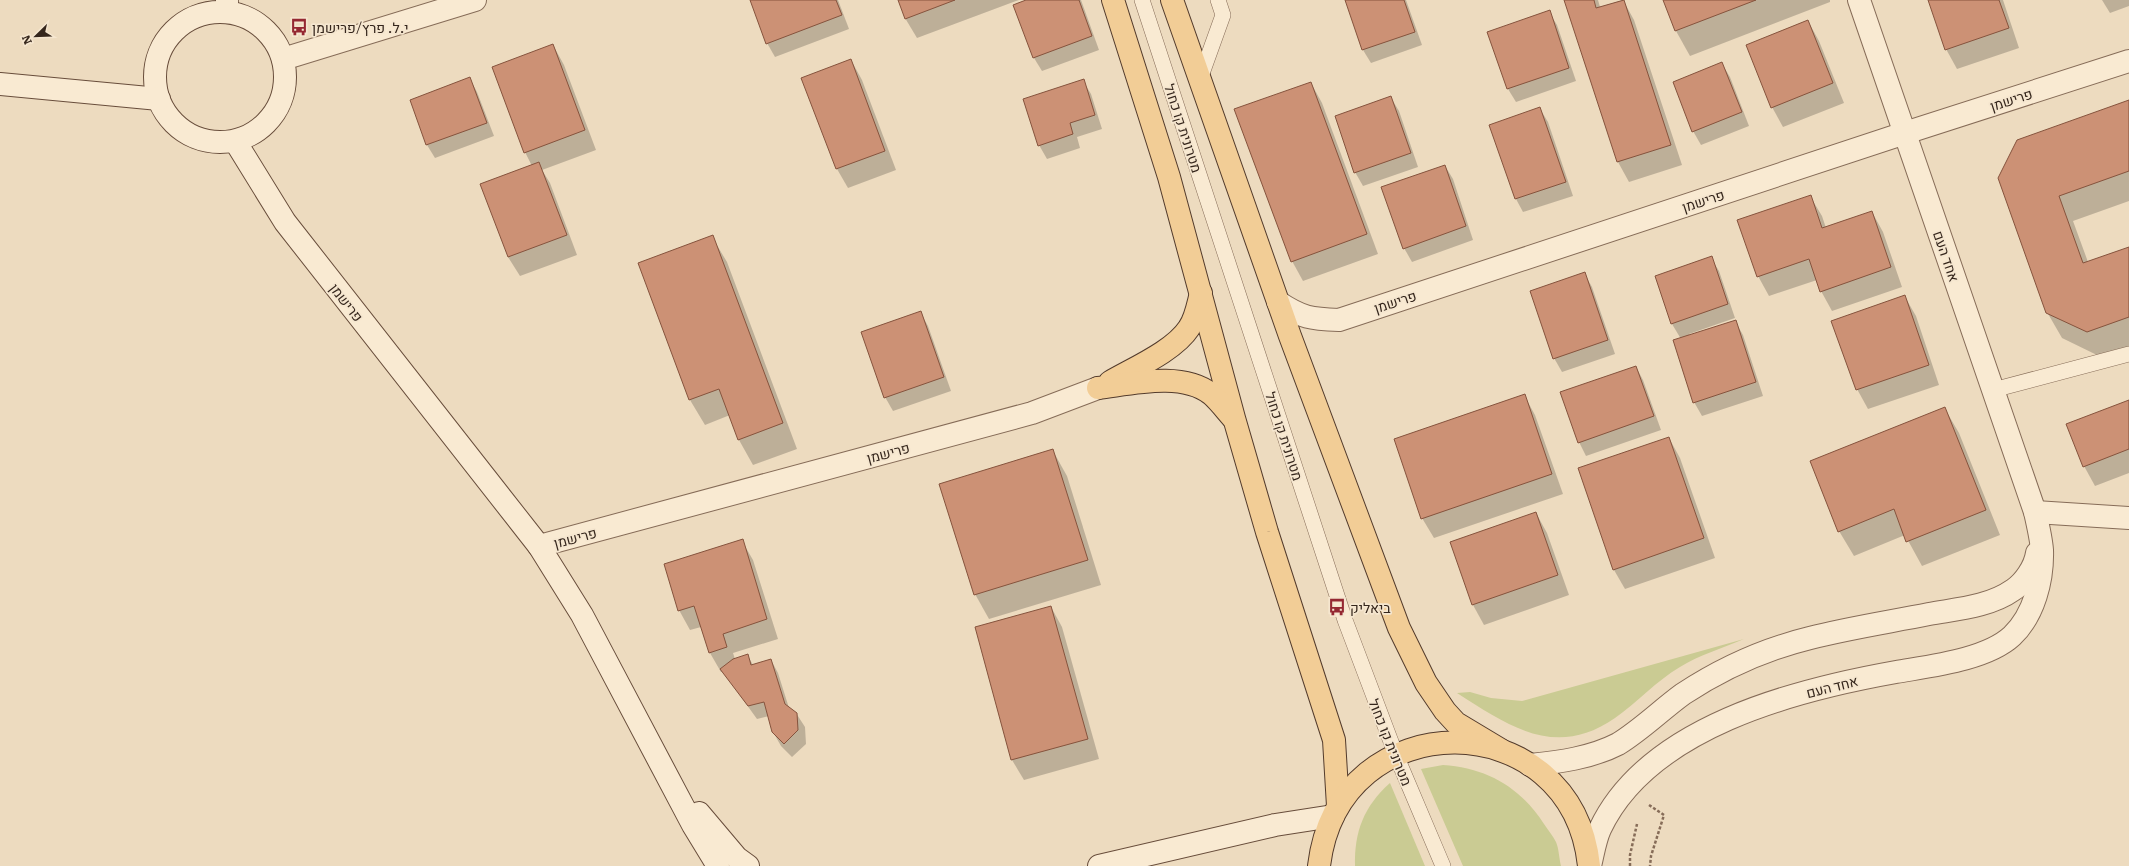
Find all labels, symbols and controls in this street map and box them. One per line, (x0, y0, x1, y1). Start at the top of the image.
north arrow (16, 16, 56, 56)
bus stop icon: י.ל. פרץ/פרישמן (289, 17, 309, 37)
place label: י.ל. פרץ/פרישמן (312, 17, 409, 37)
text: N (17, 33, 35, 48)
street label: מטרונית קו כחול (1160, 81, 1208, 175)
street label: פרישמן (1987, 83, 2035, 115)
street label: פרישמן (1679, 184, 1727, 216)
street label: אחד העם (1929, 228, 1965, 284)
street label: פרישמן (326, 279, 368, 325)
street label: פרישמן (1371, 285, 1419, 317)
street label: מטרונית קו כחול (1261, 389, 1309, 483)
street label: פרישמן (864, 437, 912, 467)
street label: פרישמן (551, 522, 599, 552)
bus stop icon: ביאליק (1327, 597, 1347, 617)
place label: ביאליק (1350, 597, 1391, 617)
street label: אחד העם (1804, 670, 1860, 702)
street label: מטרונית קו כחול (1364, 695, 1418, 789)

